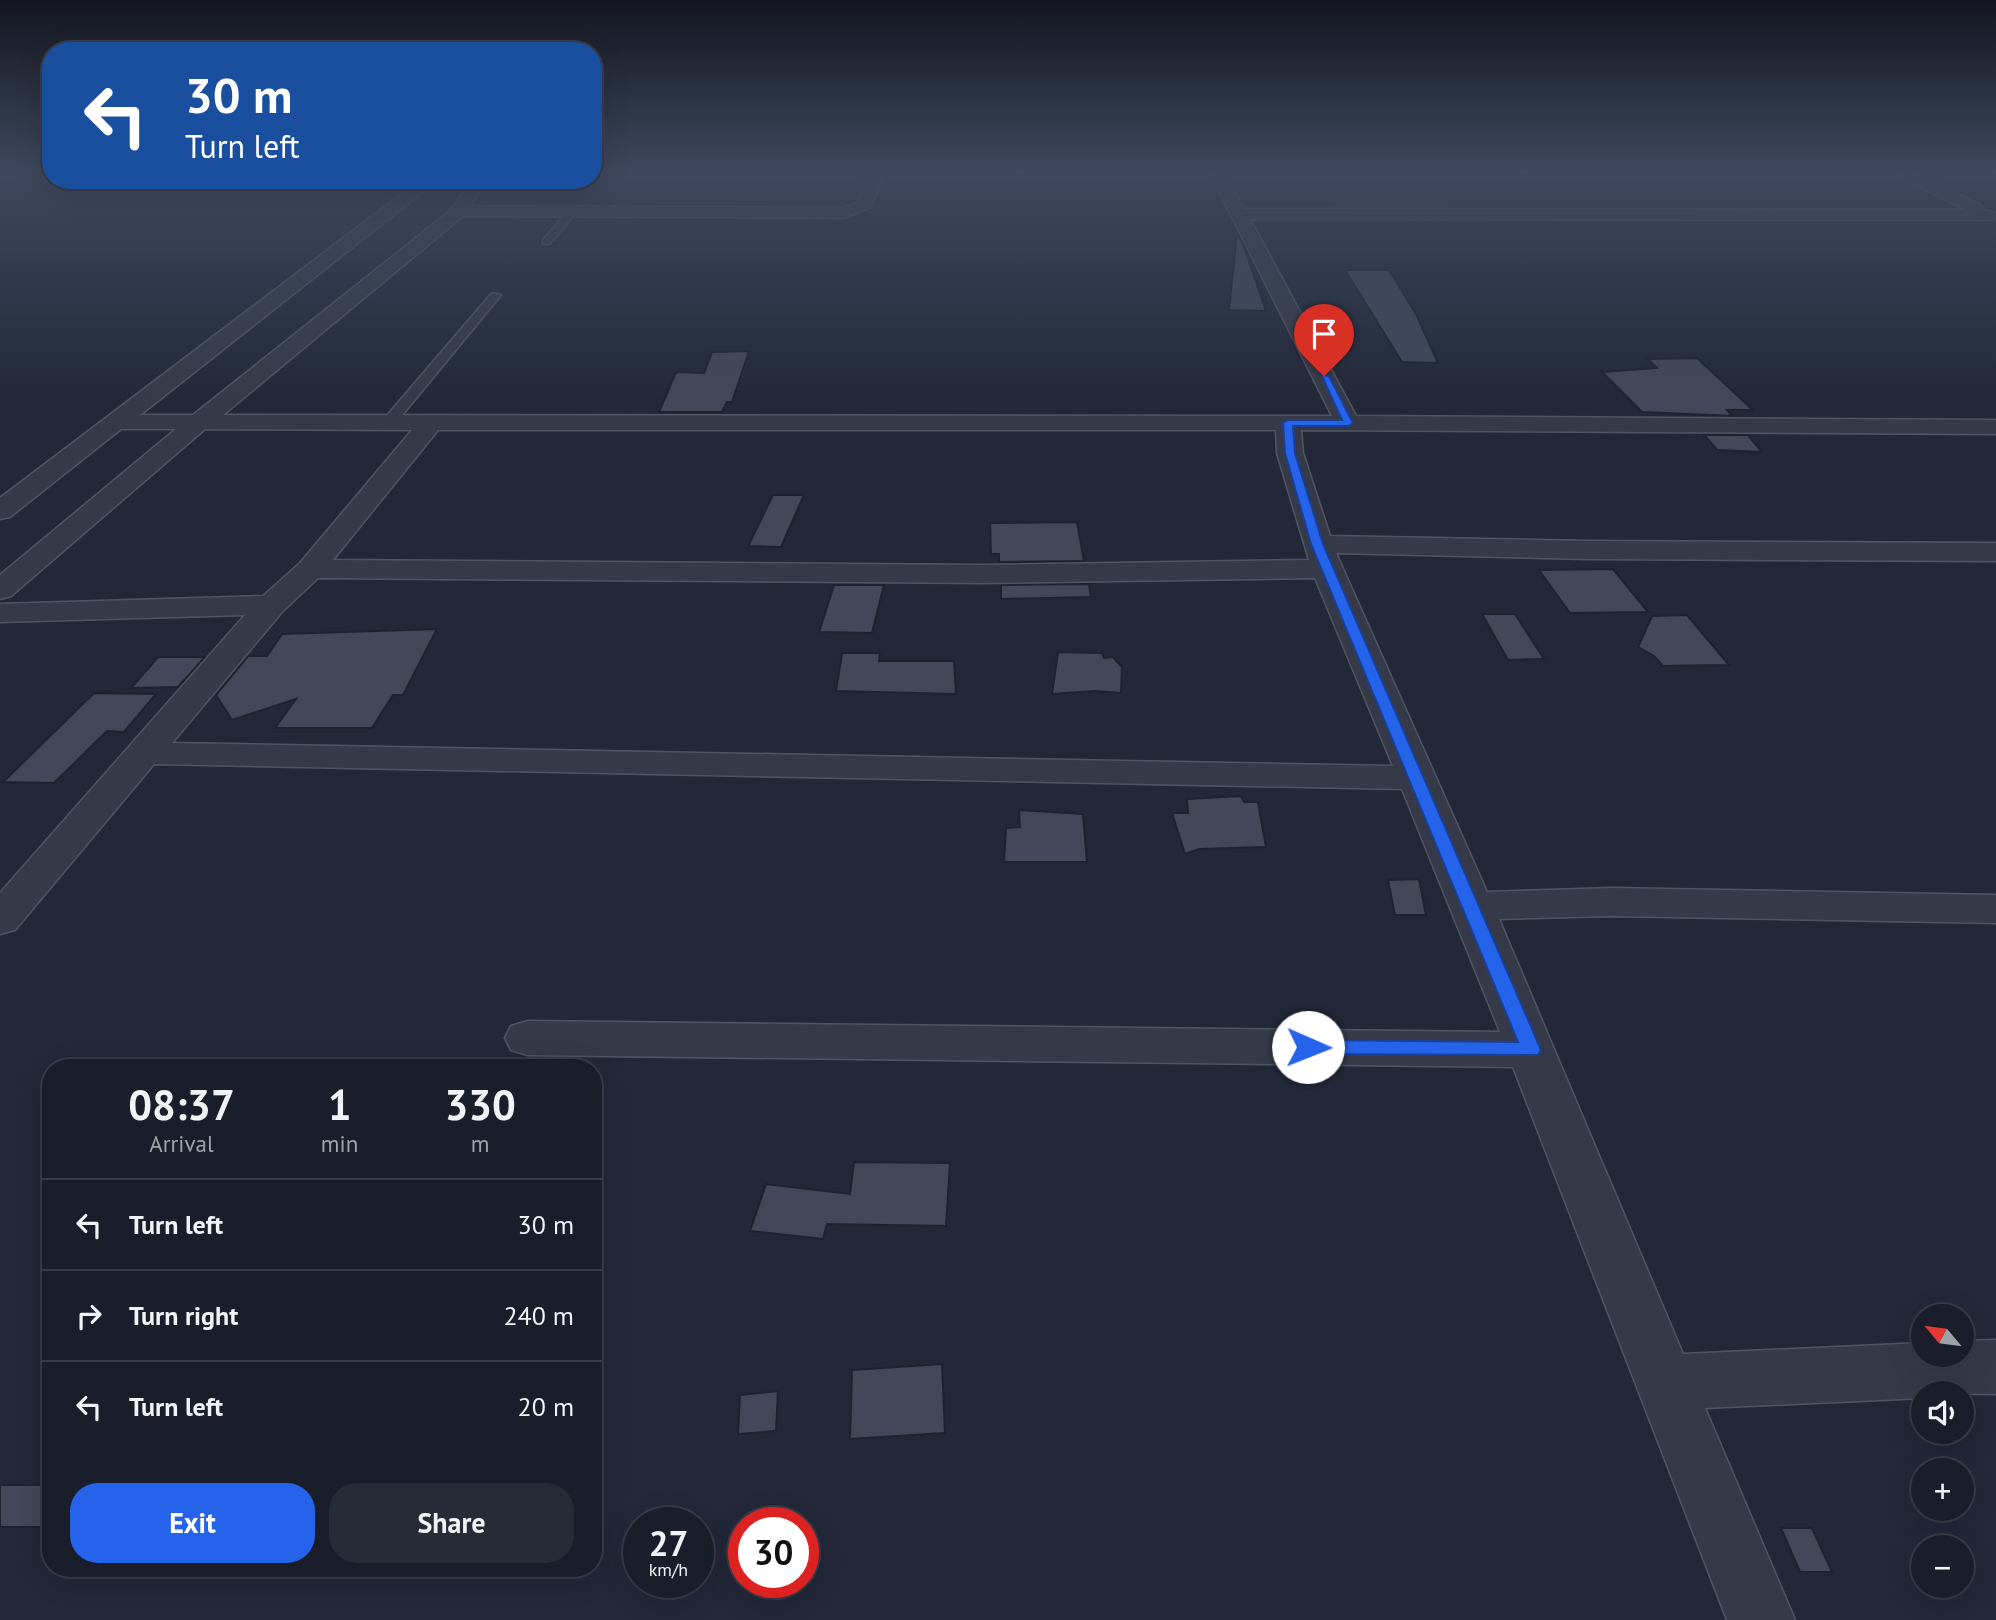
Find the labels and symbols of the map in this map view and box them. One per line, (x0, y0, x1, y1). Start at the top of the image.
pin (1294, 304, 1354, 376)
position arrow (1271, 1010, 1345, 1084)
north arrow (1911, 1304, 1974, 1367)
speed limit sign: 30 (728, 1507, 819, 1598)

